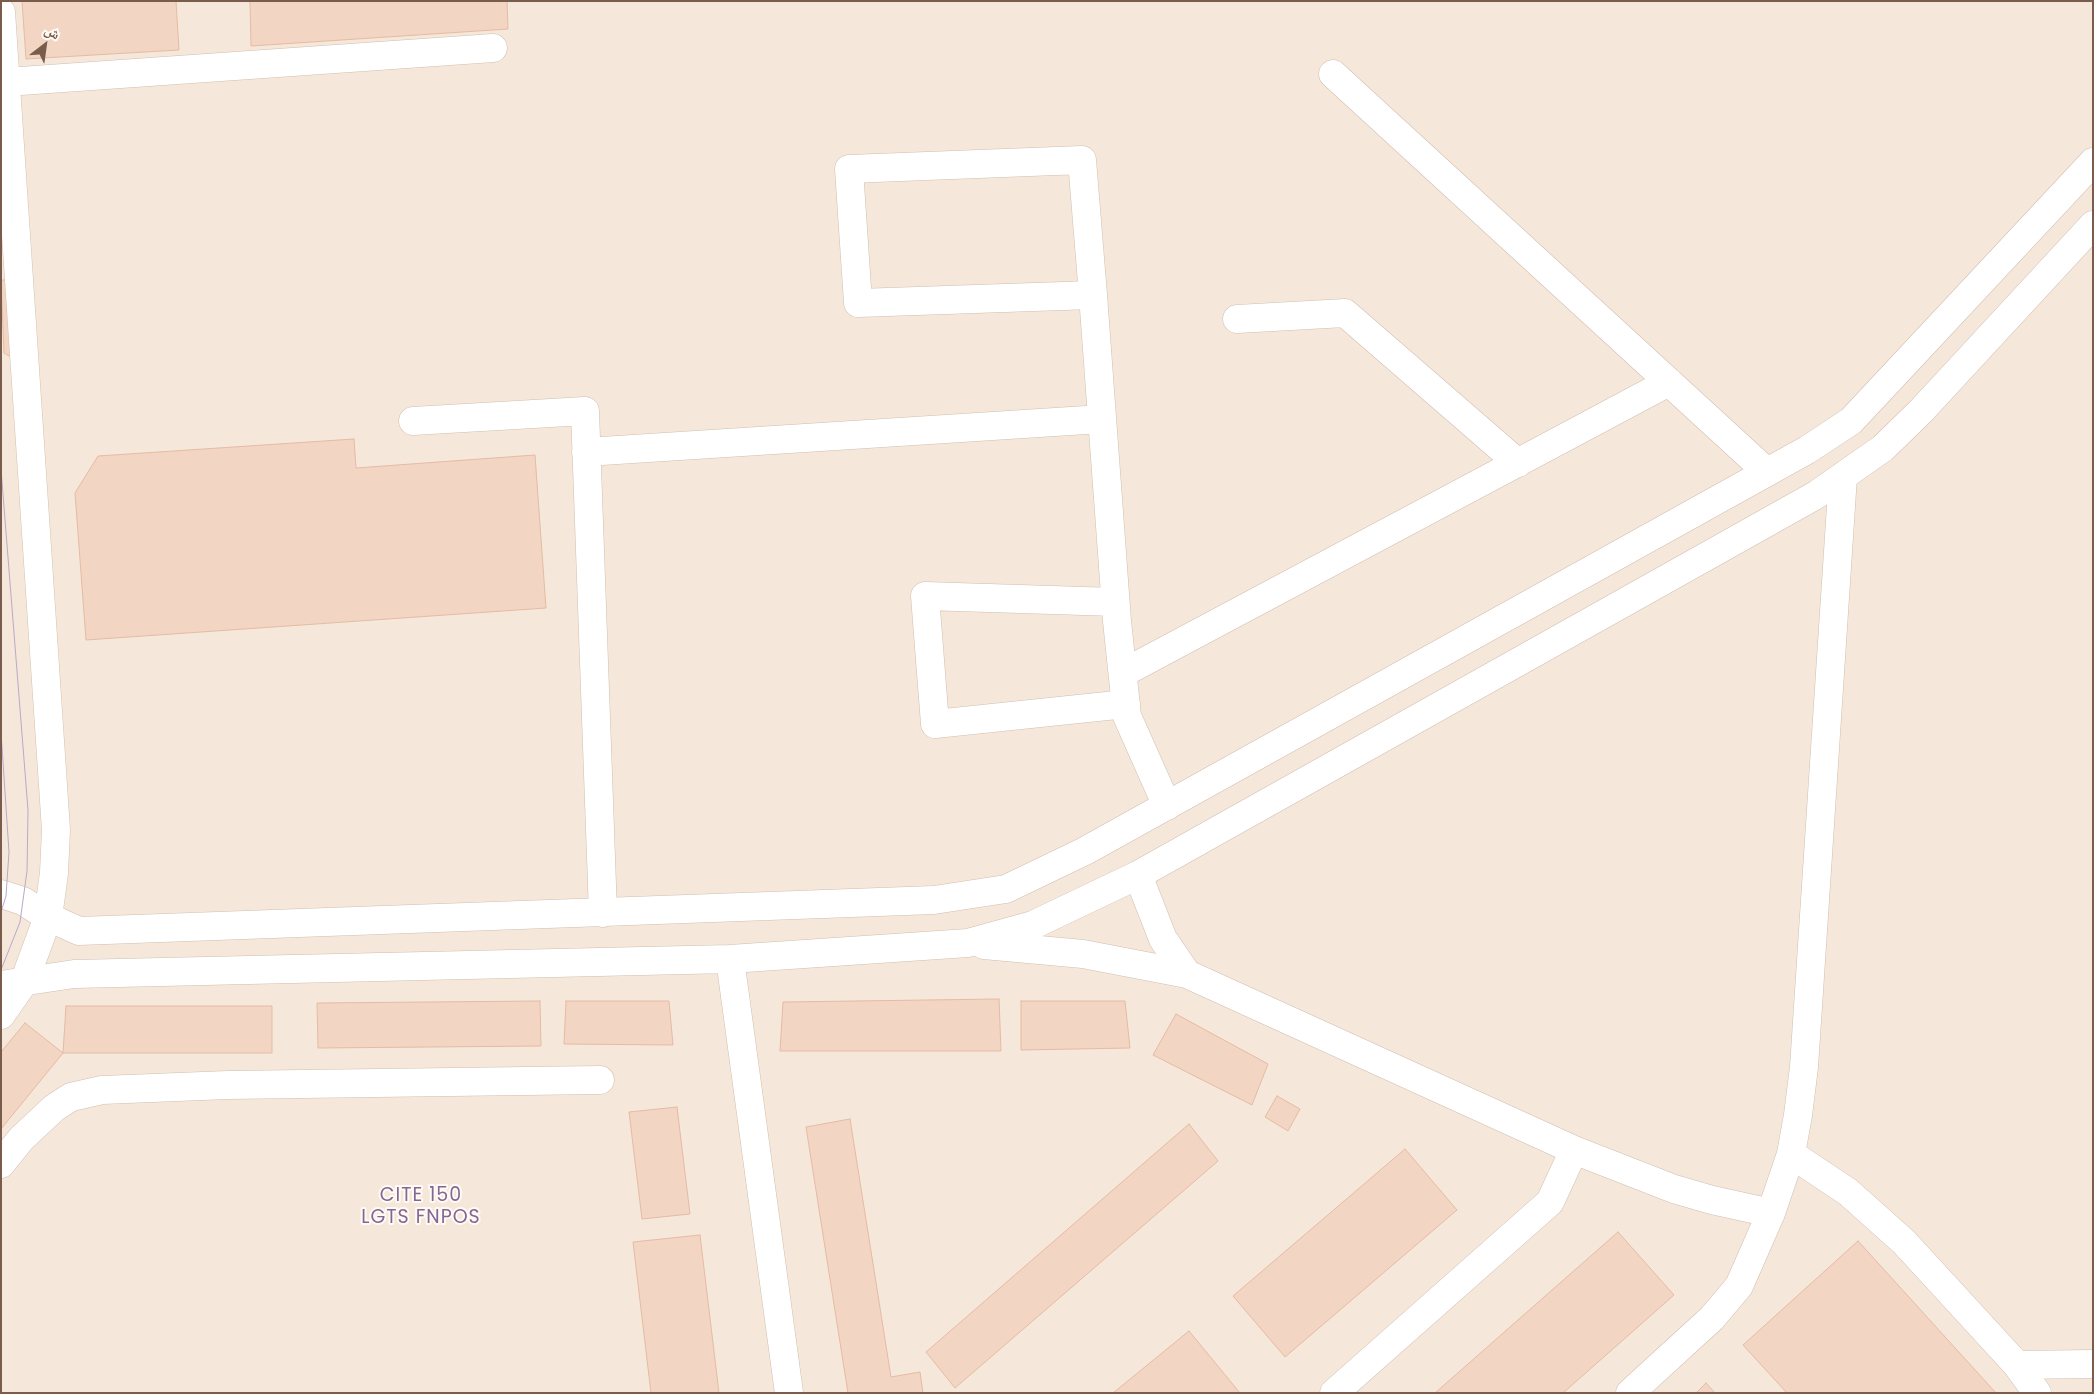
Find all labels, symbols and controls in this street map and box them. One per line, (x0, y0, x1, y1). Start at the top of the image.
north arrow (20, 20, 70, 70)
text: ش (41, 20, 64, 44)
district label: CITE 150 LGTS FNPOS (360, 1185, 482, 1229)

